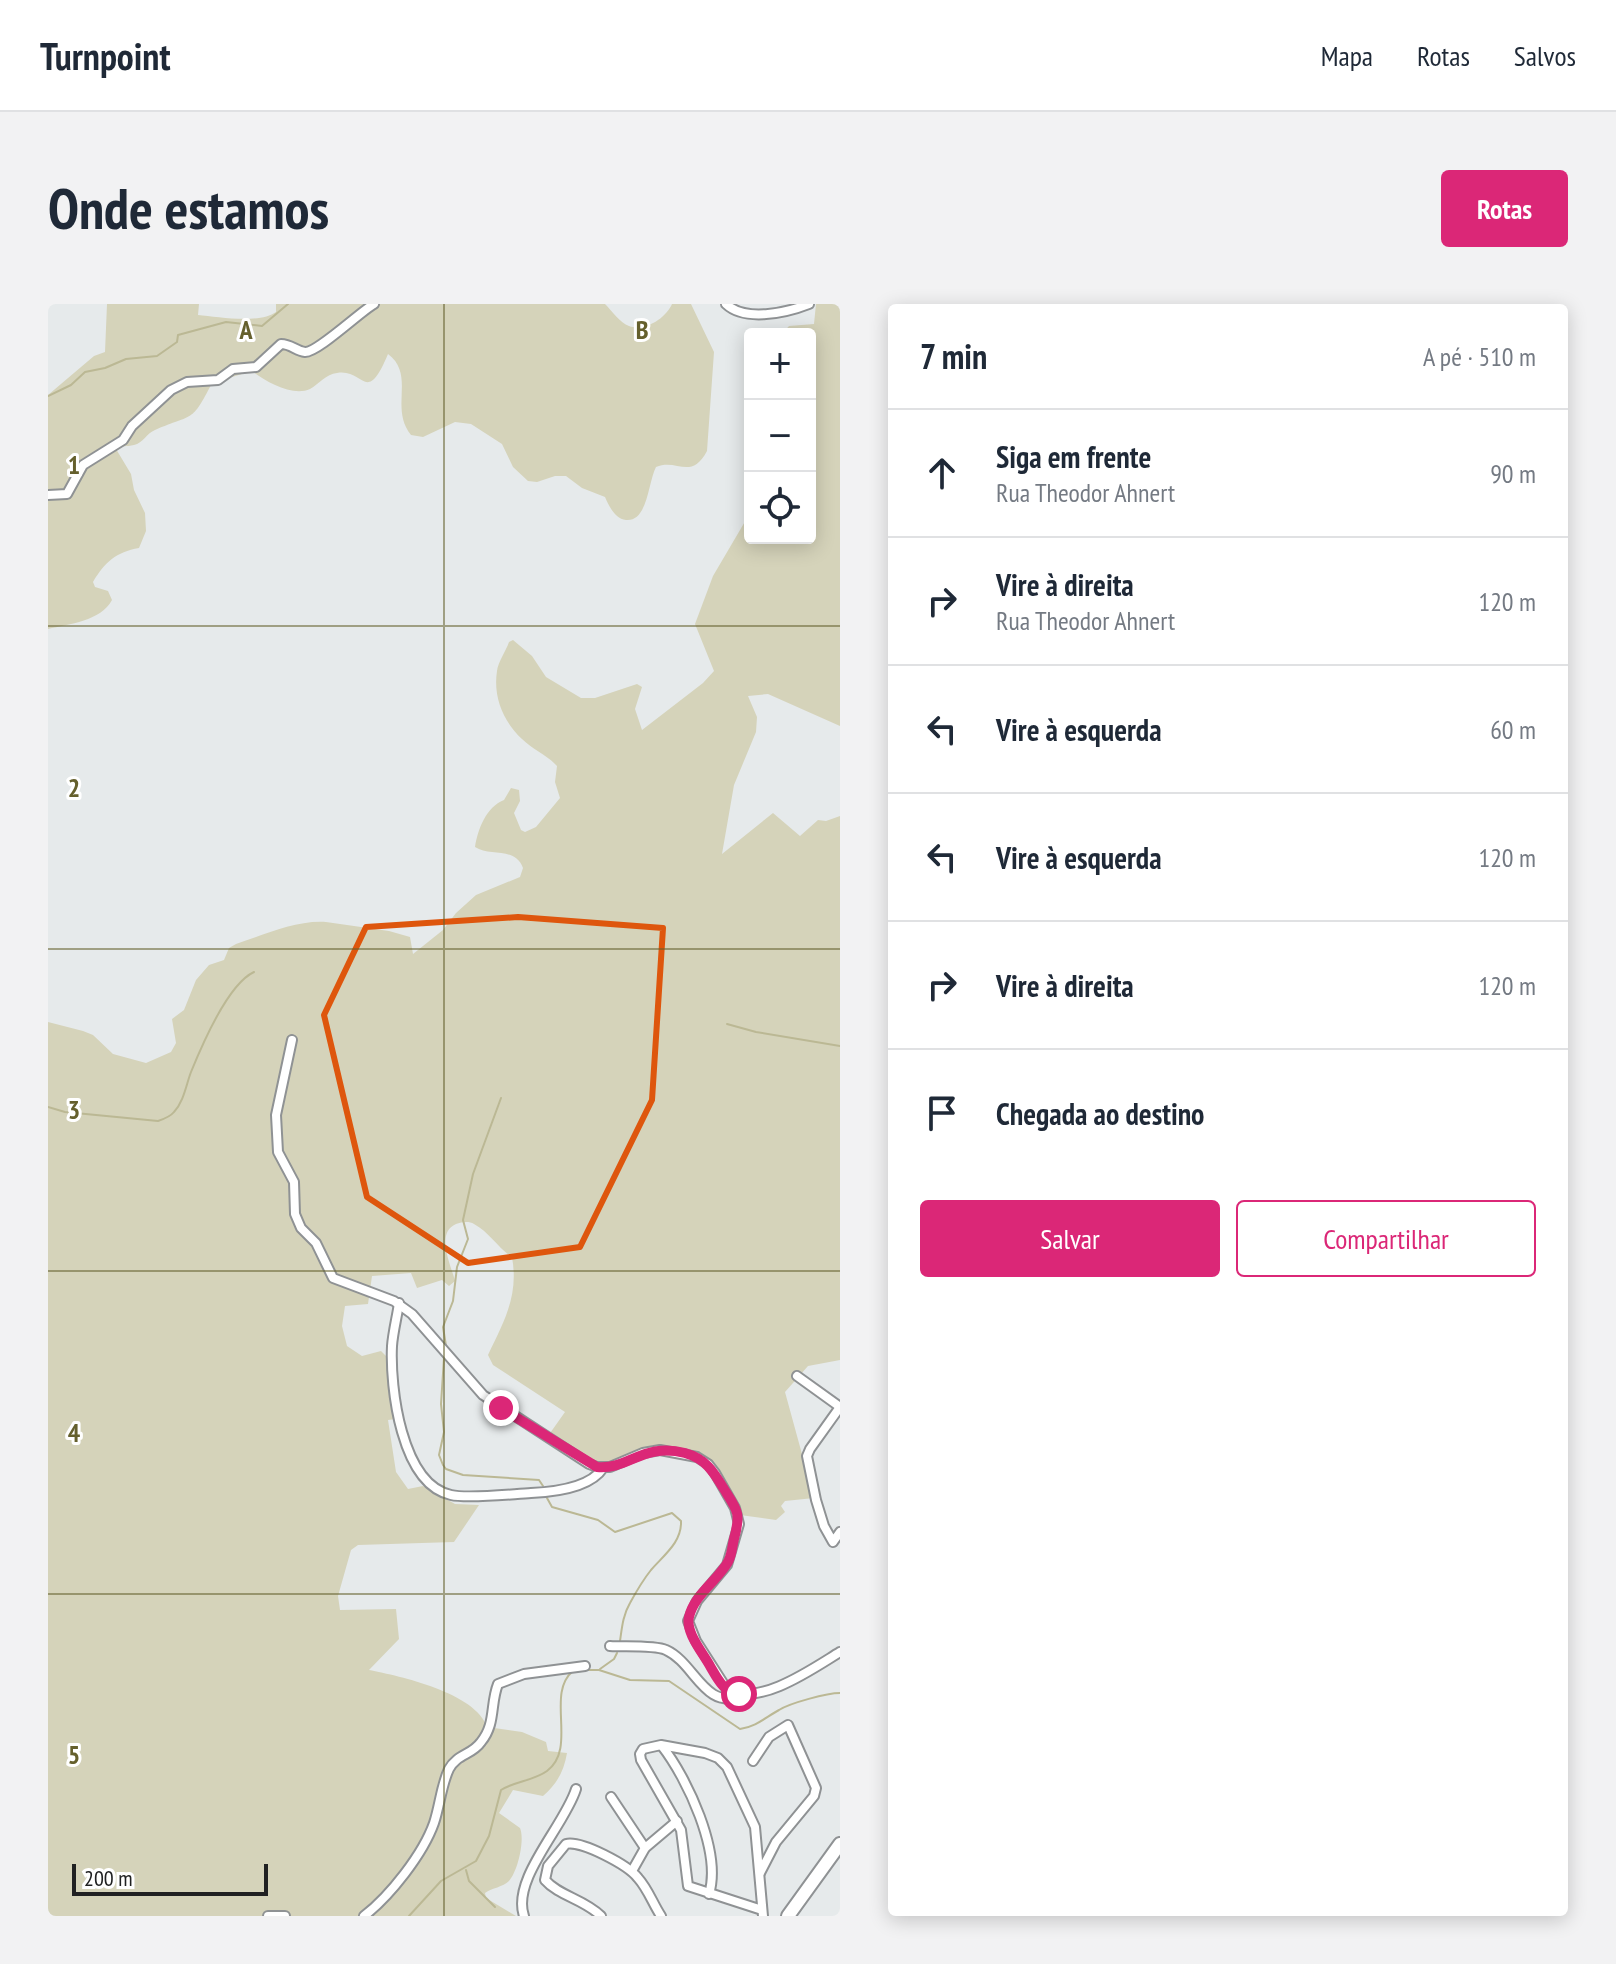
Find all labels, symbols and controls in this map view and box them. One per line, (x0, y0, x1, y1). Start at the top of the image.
text: Turnpoint (40, 31, 170, 80)
text: Mapa (1321, 37, 1373, 74)
text: Rotas (1417, 37, 1470, 74)
text: Salvos (1514, 37, 1576, 74)
button: Rotas (1441, 170, 1568, 247)
text: Onde estamos (48, 172, 329, 244)
text: A (238, 313, 253, 346)
text: B (636, 313, 649, 346)
map controls (744, 328, 816, 544)
button: + (744, 328, 816, 400)
text: 7 min (920, 334, 987, 378)
text: A pé · 510 m (1423, 340, 1536, 373)
button: − (744, 400, 816, 472)
text: Siga em frente (996, 437, 1151, 476)
text: 1 (68, 448, 80, 481)
icon: ahead (920, 451, 964, 495)
text: 90 m (1490, 457, 1536, 490)
button: locate (744, 472, 816, 544)
text: Rua Theodor Ahnert (996, 476, 1175, 509)
text: Vire à direita (996, 565, 1134, 604)
icon: right (920, 579, 964, 623)
text: 120 m (1478, 585, 1536, 618)
text: Rua Theodor Ahnert (996, 604, 1175, 637)
icon: left (920, 707, 964, 751)
text: Vire à esquerda (996, 710, 1162, 749)
text: 60 m (1490, 713, 1536, 746)
text: 2 (68, 771, 80, 804)
icon: left (920, 835, 964, 879)
text: Vire à esquerda (996, 838, 1162, 877)
text: 120 m (1478, 841, 1536, 874)
icon: right (920, 963, 964, 1007)
text: Vire à direita (996, 966, 1134, 1005)
text: 120 m (1478, 969, 1536, 1002)
icon: arrive (920, 1091, 964, 1135)
text: 3 (68, 1093, 80, 1126)
text: Chegada ao destino (996, 1094, 1204, 1133)
button: Salvar (920, 1200, 1220, 1277)
button: Compartilhar (1236, 1200, 1536, 1277)
route end (483, 1390, 519, 1426)
text: 4 (68, 1416, 81, 1449)
route start (721, 1676, 757, 1712)
text: 5 (68, 1738, 80, 1771)
scale bar (72, 1860, 268, 1896)
text: 200 m (84, 1864, 133, 1892)

